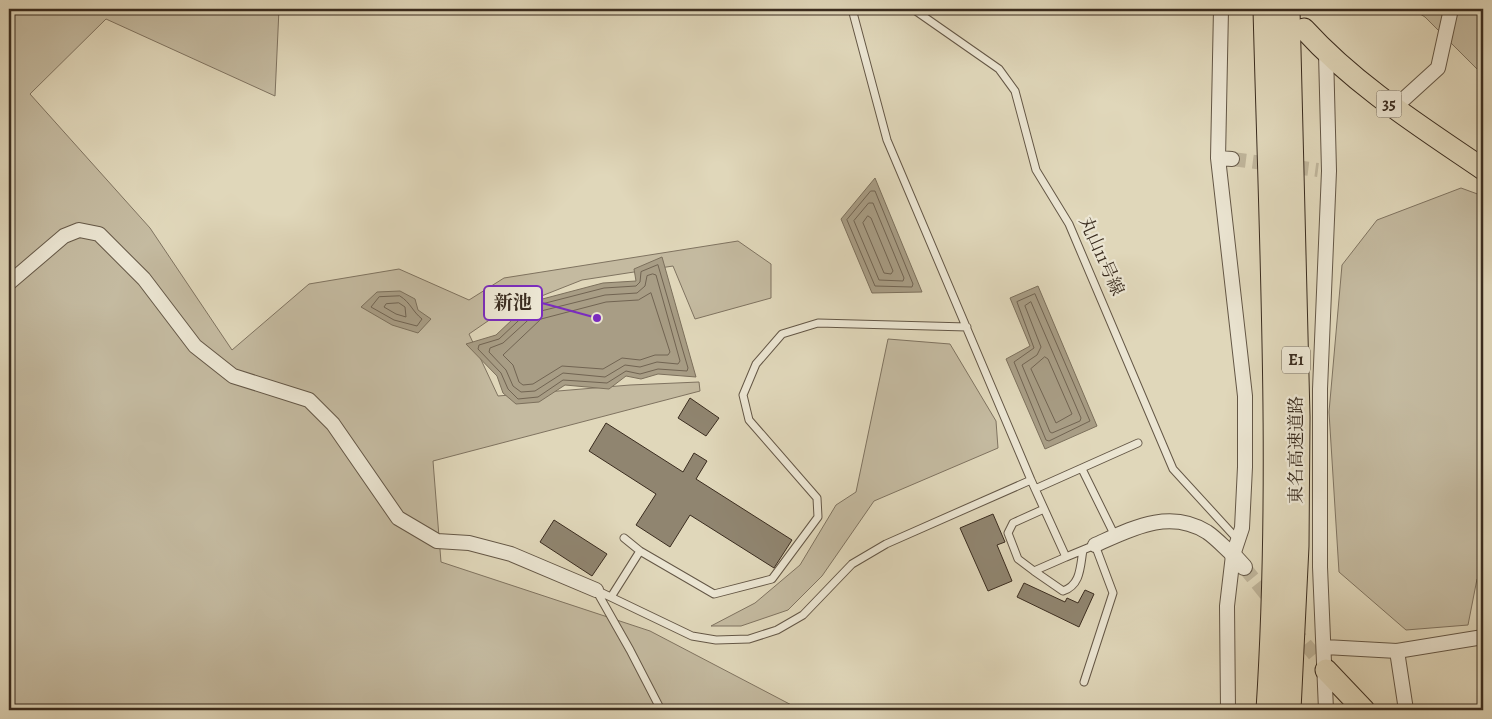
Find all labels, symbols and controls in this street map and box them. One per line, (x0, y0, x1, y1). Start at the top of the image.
road number: 35 (1376, 90, 1402, 118)
street label: 丸山11号線 (1074, 213, 1130, 299)
callout: 新池 (484, 286, 542, 320)
text: 新池 (494, 290, 532, 316)
road number: E1 (1282, 346, 1310, 374)
street label: 東名高速道路 (1284, 396, 1308, 504)

